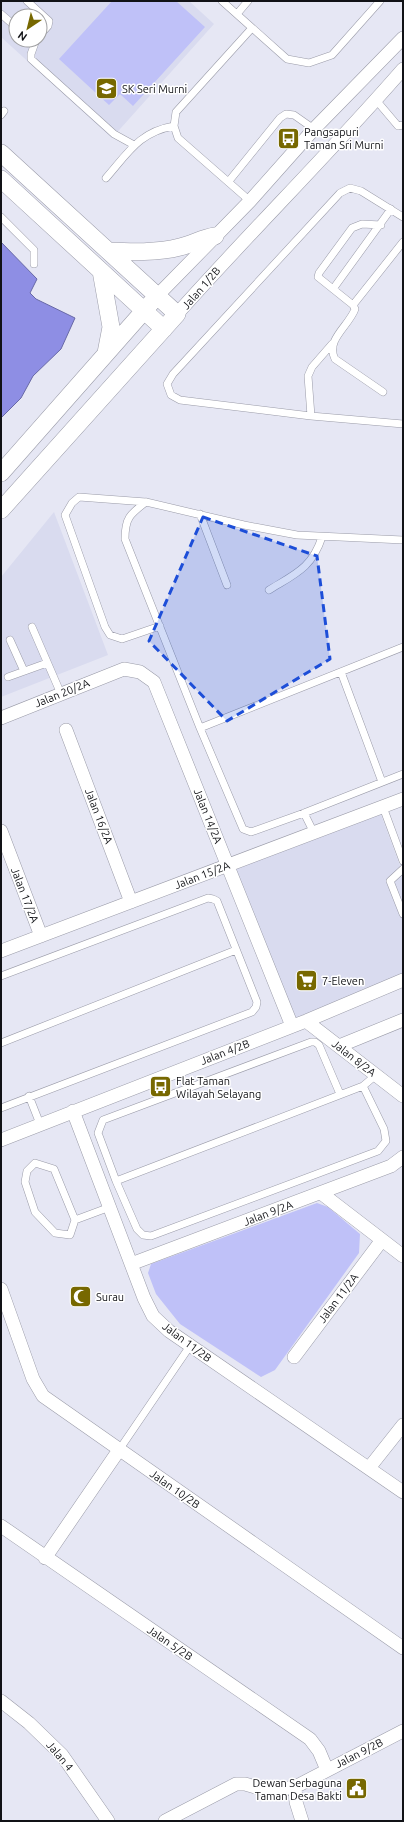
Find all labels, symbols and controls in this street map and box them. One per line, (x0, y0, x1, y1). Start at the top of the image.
north arrow (8, 8, 48, 48)
text: N (15, 29, 29, 43)
school or university icon: SK Seri Murni (94, 76, 120, 102)
place label: SK Seri Murni (122, 83, 187, 95)
bus stop icon: Pangsapuri Taman Sri Murni (275, 125, 301, 151)
place label: Pangsapuri Taman Sri Murni (304, 126, 383, 151)
street label: Jalan 1/2B (179, 264, 223, 312)
street label: Jalan 20/2A (33, 676, 92, 709)
street label: Jalan 16/2A (83, 787, 115, 846)
street label: Jalan 14/2A (192, 787, 225, 846)
street label: Jalan 15/2A (173, 859, 232, 891)
street label: Jalan 17/2A (9, 866, 41, 925)
supermarket icon: 7-Eleven (293, 968, 319, 994)
place label: 7-Eleven (322, 975, 364, 987)
street label: Jalan 4/2B (199, 1037, 251, 1067)
street label: Jalan 8/2A (330, 1037, 379, 1079)
bus stop icon: Flat Taman Wilayah Selayang (148, 1074, 174, 1100)
place label: Flat Taman Wilayah Selayang (176, 1075, 261, 1100)
street label: Jalan 9/2A (242, 1198, 295, 1228)
street label: Jalan 11/2A (316, 1270, 361, 1325)
mosque icon: Surau (68, 1284, 94, 1310)
place label: Surau (96, 1291, 124, 1303)
street label: Jalan 11/2B (160, 1320, 214, 1364)
street label: Jalan 10/2B (148, 1467, 202, 1511)
street label: Jalan 5/2B (145, 1624, 195, 1662)
street label: Jalan 9/2B (333, 1736, 385, 1770)
street label: Jalan 4 (44, 1739, 76, 1773)
public building icon: Dewan Serbaguna Taman Desa Bakti (344, 1776, 370, 1802)
place label: Dewan Serbaguna Taman Desa Bakti (253, 1777, 342, 1802)

